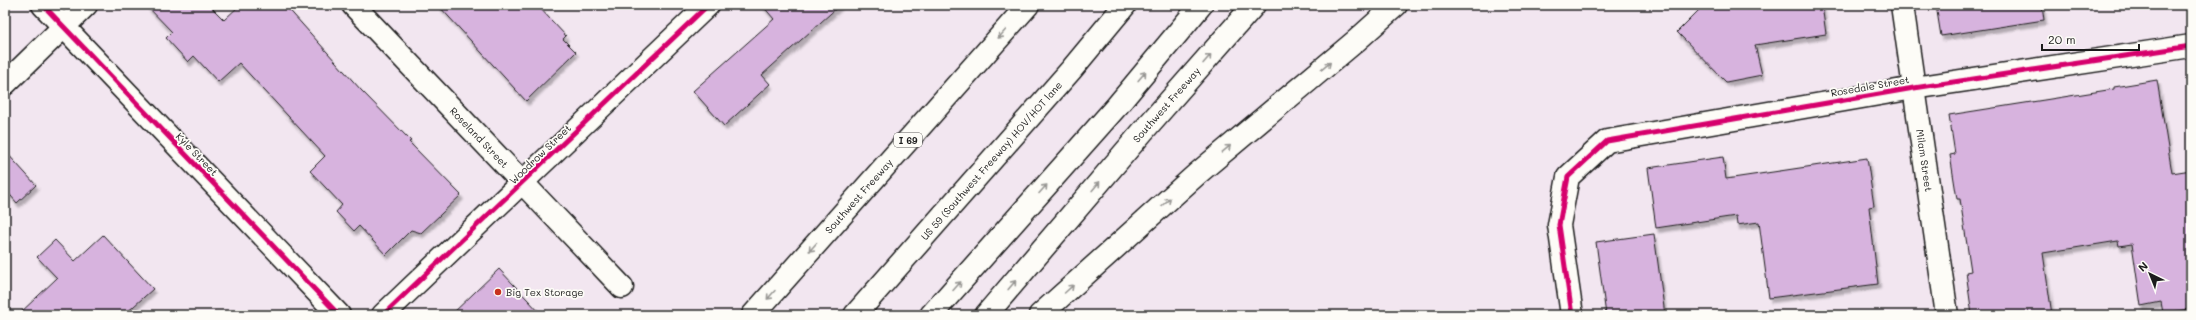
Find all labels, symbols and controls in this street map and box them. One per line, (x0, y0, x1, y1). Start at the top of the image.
scale bar (2042, 26, 2139, 52)
one-way arrow (997, 29, 1006, 39)
text: 20 m (2048, 31, 2076, 47)
one-way arrow (1202, 54, 1211, 64)
one-way arrow (1321, 61, 1332, 70)
street label: Southwest Freeway (1129, 64, 1203, 145)
one-way arrow (1137, 71, 1146, 81)
street label: Rosedale Street (1830, 72, 1910, 100)
street label: US 59 (Southwest Freeway) HOV/HOT lane (917, 78, 1065, 243)
street label: Roseland Street (447, 104, 512, 171)
street label: Woodrow Street (506, 121, 574, 187)
street label: Milam Street (1913, 128, 1936, 192)
street label: Kyle Street (173, 129, 221, 179)
road number: I 69 (894, 133, 922, 147)
one-way arrow (1221, 145, 1232, 154)
street label: Southwest Freeway (821, 156, 896, 237)
one-way arrow (1091, 182, 1100, 192)
one-way arrow (1039, 183, 1048, 194)
one-way arrow (1160, 198, 1170, 207)
one-way arrow (809, 242, 818, 252)
north arrow (2130, 254, 2170, 294)
text: N (2135, 258, 2151, 275)
one-way arrow (1007, 280, 1016, 291)
one-way arrow (952, 281, 962, 291)
one-way arrow (1064, 284, 1074, 294)
place label: Big Tex Storage (506, 285, 584, 299)
marker: Big Tex Storage (493, 287, 503, 297)
one-way arrow (767, 289, 776, 299)

